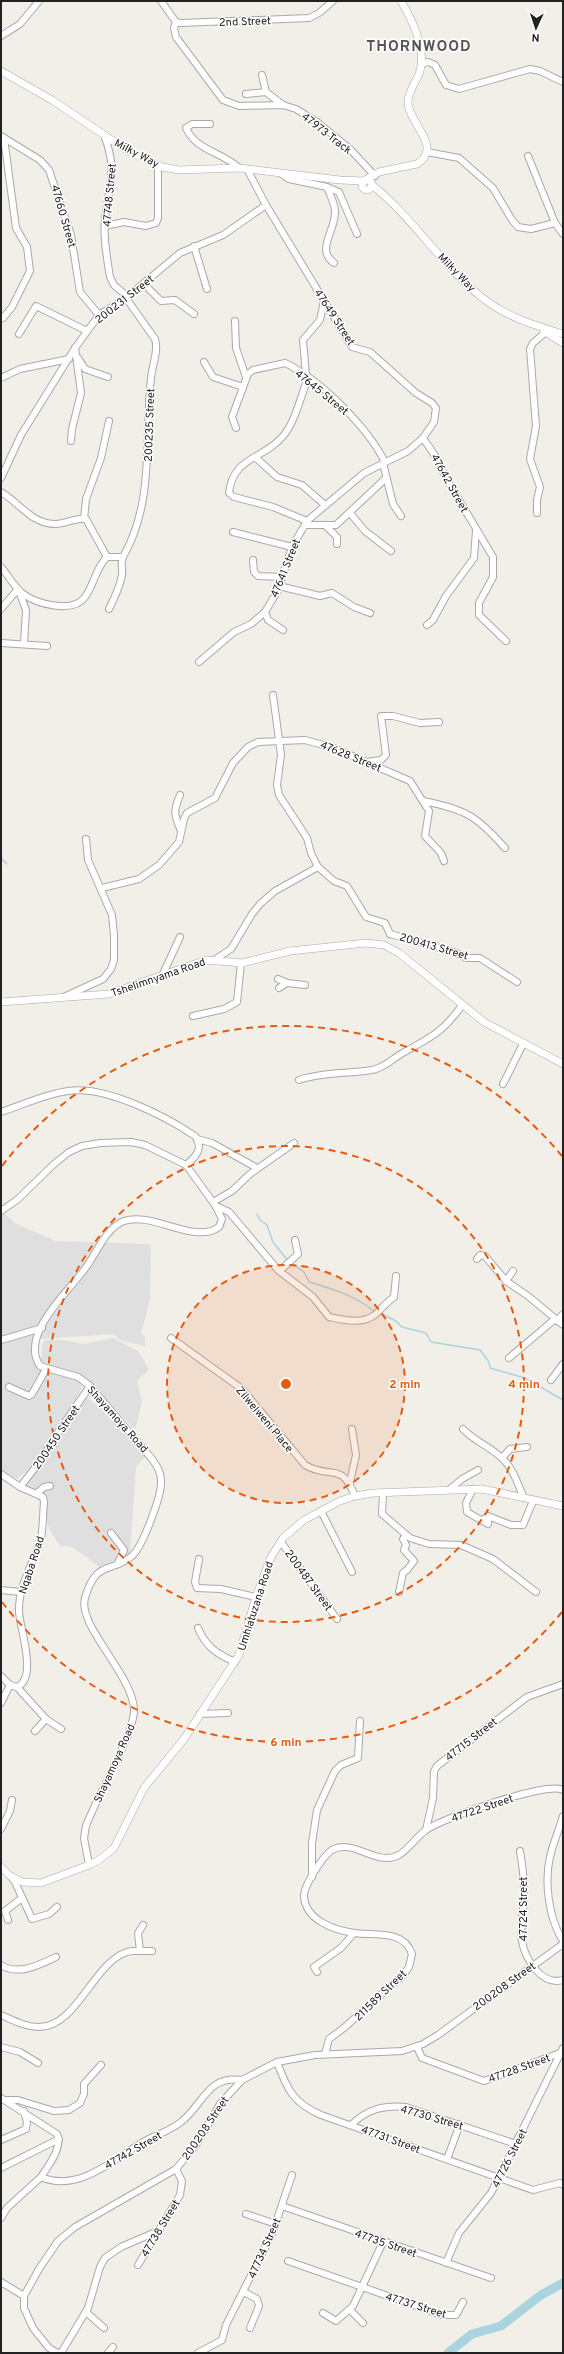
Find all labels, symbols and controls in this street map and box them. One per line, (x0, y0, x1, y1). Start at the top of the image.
north arrow (516, 8, 556, 48)
street label: 2nd Street (219, 14, 271, 30)
text: N (531, 30, 540, 44)
district label: THORNWOOD (366, 38, 472, 57)
street label: 47973 Track (298, 110, 354, 158)
street label: Milky Way (112, 136, 162, 172)
street label: 47748 Street (100, 163, 120, 228)
street label: 47660 Street (47, 183, 79, 249)
street label: Milky Way (434, 250, 478, 295)
street label: 200231 Street (92, 272, 157, 327)
street label: 47649 Street (311, 287, 358, 348)
street label: 47645 Street (292, 367, 351, 419)
street label: 200235 Street (142, 388, 158, 462)
street label: 47642 Street (427, 452, 471, 515)
street label: 47641 Street (268, 537, 304, 600)
street label: 47628 Street (318, 738, 383, 776)
street label: 200413 Street (398, 930, 470, 964)
street label: Tshelimnyama Road (109, 955, 207, 1001)
centre of rings (279, 1377, 293, 1391)
text: 2 min (389, 1377, 421, 1393)
text: 4 min (508, 1377, 540, 1393)
street label: Shayamoya Road (84, 1383, 151, 1456)
street label: Zilwelweni Place (233, 1384, 296, 1456)
street label: 200450 Street (30, 1403, 83, 1472)
street label: Nqaba Road (16, 1535, 48, 1596)
street label: 200487 Street (281, 1547, 335, 1614)
street label: Umhlatuzana Road (235, 1560, 277, 1653)
street label: 47715 Street (443, 1715, 501, 1765)
street label: Shayamoya Road (91, 1722, 139, 1805)
text: 6 min (270, 1735, 302, 1751)
street label: 47722 Street (449, 1792, 515, 1826)
street label: 47724 Street (517, 1877, 531, 1941)
street label: 200208 Street (470, 1959, 539, 2014)
street label: 211589 Street (351, 1967, 410, 2024)
street label: 47728 Street (487, 2051, 552, 2087)
street label: 200208 Street (179, 2094, 232, 2163)
street label: 47730 Street (399, 2102, 465, 2134)
street label: 47731 Street (359, 2123, 422, 2157)
street label: 47726 Street (489, 2126, 531, 2190)
street label: 47742 Street (102, 2129, 165, 2173)
street label: 47738 Street (138, 2197, 184, 2260)
street label: 47734 Street (245, 2216, 284, 2281)
street label: 47735 Street (353, 2227, 419, 2261)
street label: 47737 Street (383, 2290, 448, 2322)

